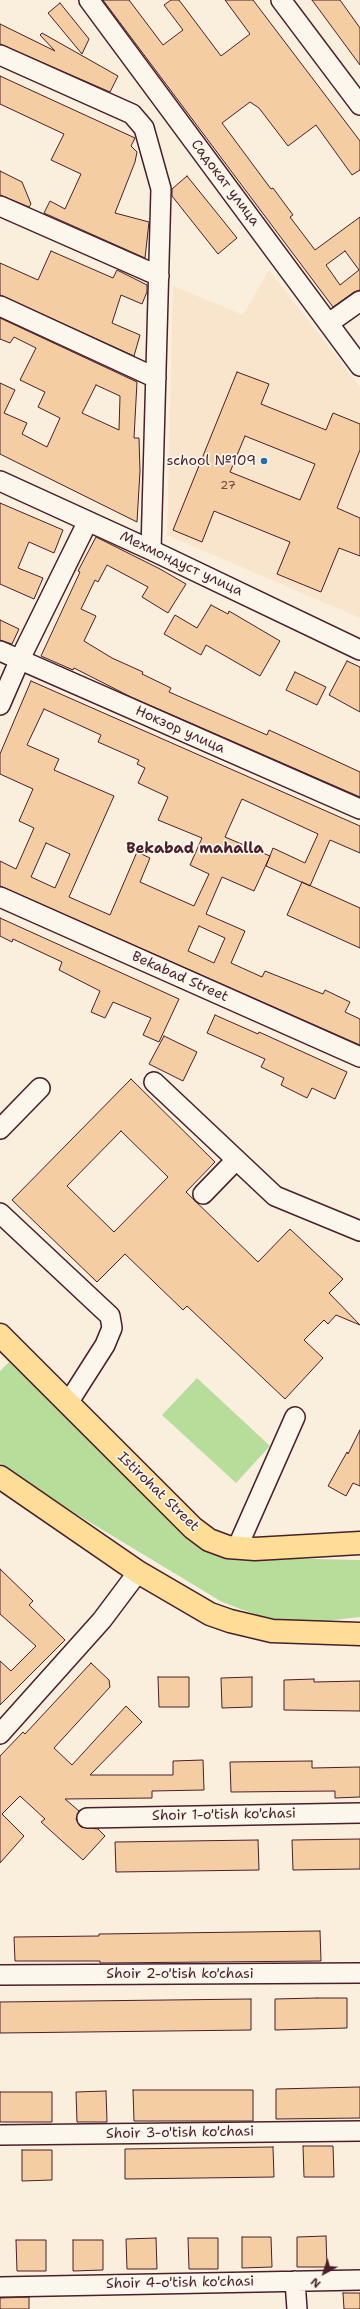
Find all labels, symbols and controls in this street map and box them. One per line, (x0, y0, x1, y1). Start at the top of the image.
street label: Садокат улица (187, 136, 263, 230)
place label: school №109 (166, 453, 256, 469)
marker: school №109 (259, 456, 269, 466)
house number: 27 (220, 479, 236, 493)
street label: Мехмондуст улица (117, 528, 245, 600)
street label: Нокзор улица (133, 703, 227, 757)
district label: Bekabad mahalla (126, 840, 264, 858)
street label: Bekabad Street (129, 948, 231, 1006)
street label: Istirohat Street (114, 1449, 202, 1535)
street label: Shoir 1-o'tish ko'chasi (152, 1805, 296, 1825)
street label: Shoir 2-o'tish ko'chasi (106, 1966, 254, 1982)
street label: Shoir 3-o'tish ko'chasi (106, 2123, 254, 2143)
north arrow (304, 2253, 344, 2293)
street label: Shoir 4-o'tish ko'chasi (106, 2273, 254, 2293)
text: N (308, 2274, 324, 2291)

